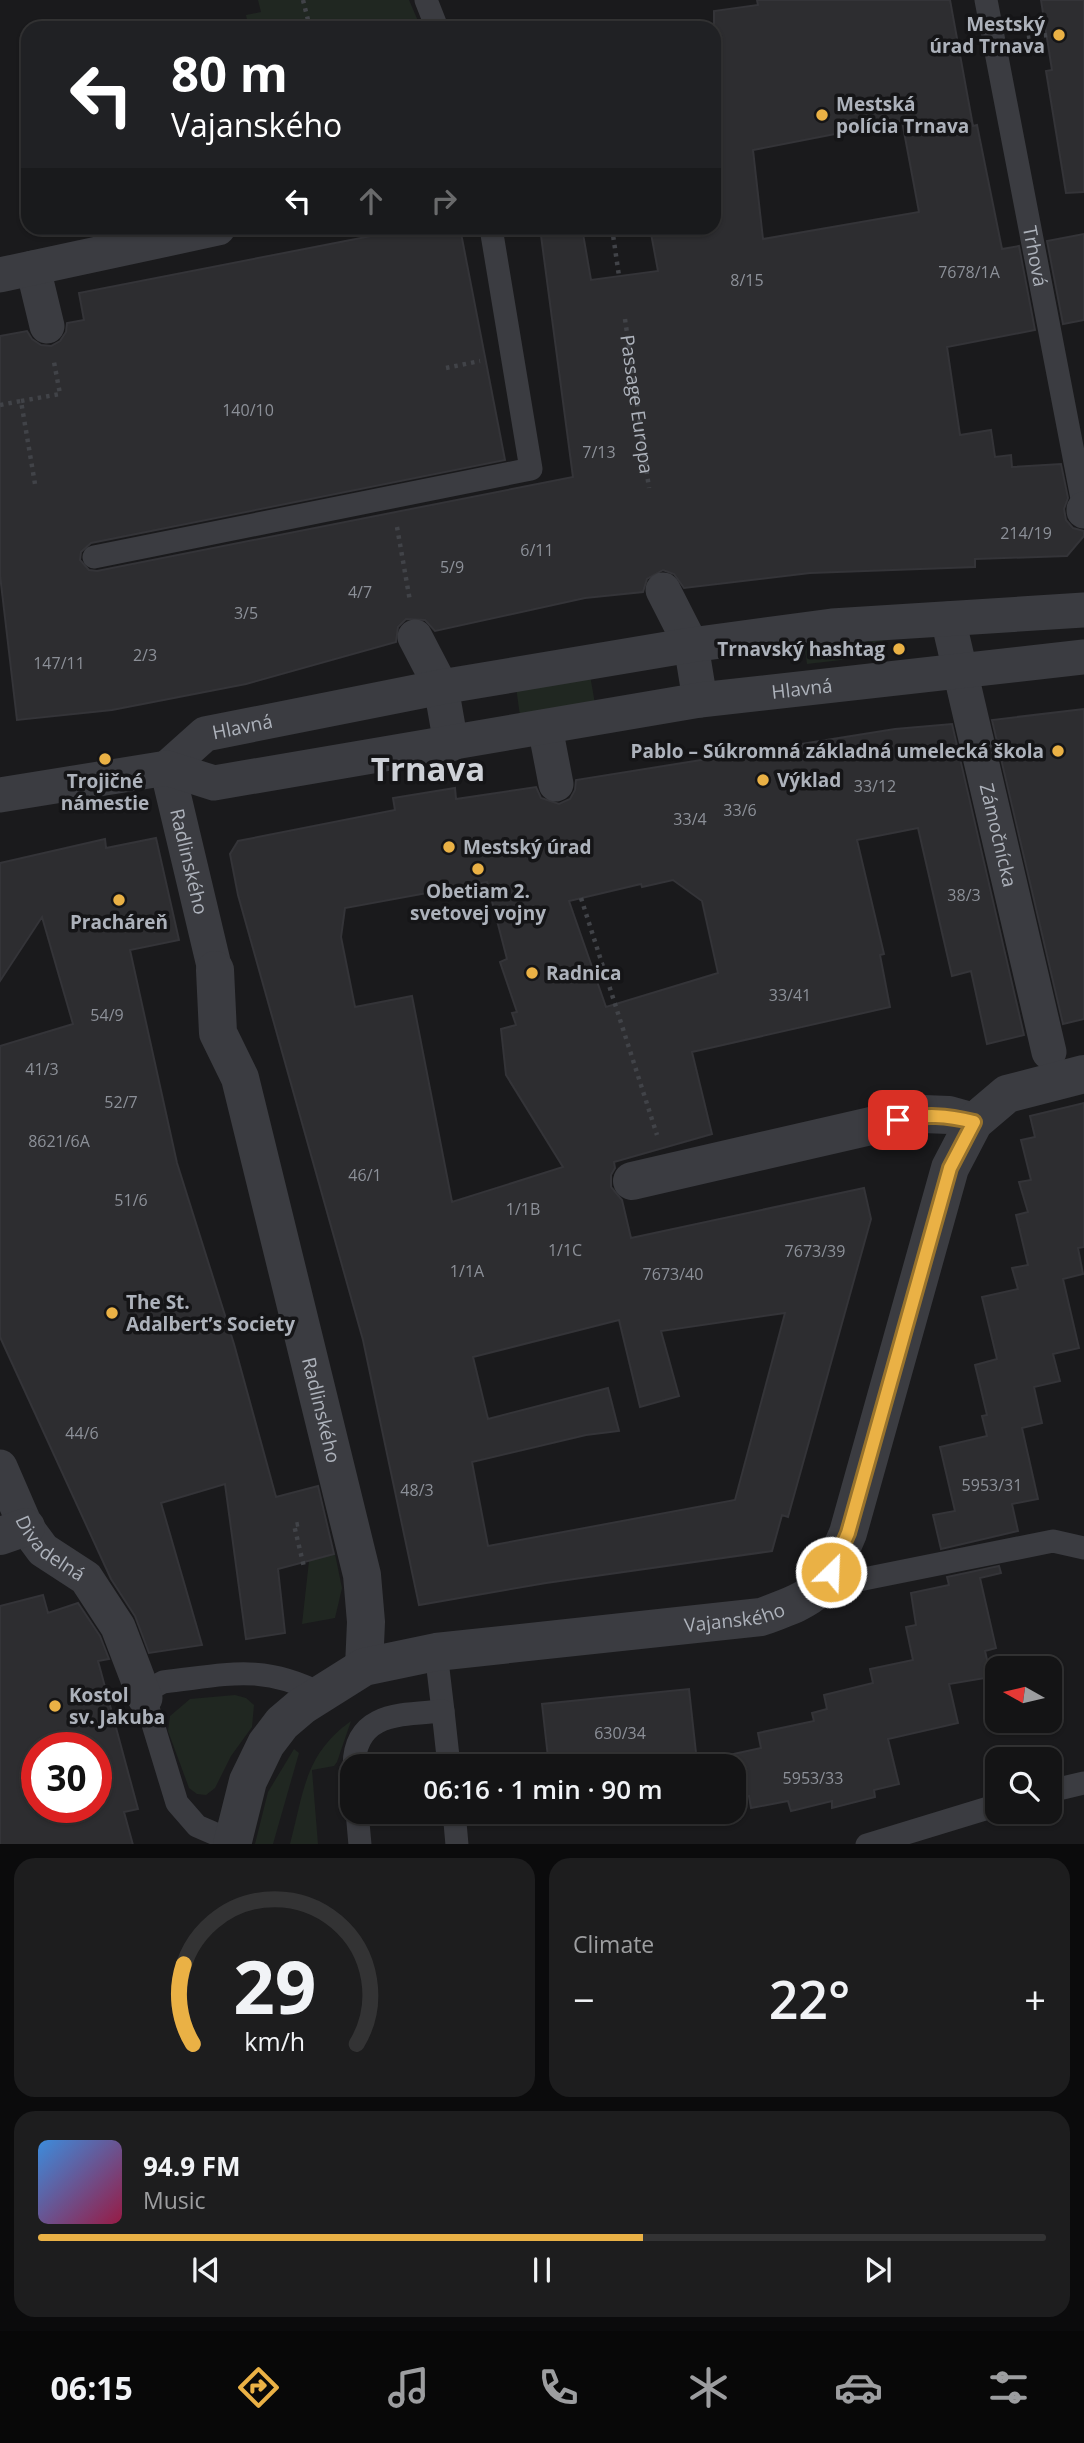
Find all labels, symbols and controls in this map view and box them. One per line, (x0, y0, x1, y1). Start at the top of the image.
place label: Mestský úrad Trnava (930, 11, 1045, 59)
marker: Mestský úrad Trnava (1051, 27, 1067, 43)
text: 80 m (171, 40, 288, 106)
icon: left (56, 49, 147, 140)
place label: Mestská polícia Trnava (836, 91, 969, 139)
text: Vajanského (171, 103, 342, 146)
marker: Mestská polícia Trnava (814, 107, 830, 123)
icon: left (279, 182, 317, 220)
icon: ahead (352, 182, 390, 220)
icon: right (425, 182, 463, 220)
street label: Trhová (1017, 224, 1054, 289)
house number: 7678/1A (938, 261, 1001, 283)
house number: 8/15 (730, 269, 764, 291)
street label: Passage Europa (614, 333, 660, 475)
house number: 140/10 (222, 399, 274, 421)
house number: 7/13 (582, 441, 616, 463)
house number: 214/19 (1000, 522, 1052, 544)
house number: 6/11 (520, 539, 554, 561)
house number: 5/9 (440, 556, 464, 578)
house number: 4/7 (348, 581, 372, 603)
house number: 3/5 (234, 602, 258, 624)
place label: Trnavský hashtag (717, 636, 885, 662)
marker: Trnavský hashtag (891, 641, 907, 657)
house number: 2/3 (133, 644, 157, 666)
house number: 147/11 (33, 652, 85, 674)
street label: Hlavná (770, 672, 834, 705)
street label: Hlavná (210, 708, 275, 745)
place label: Pablo – Súkromná základná umelecká škola (631, 738, 1044, 764)
marker: Pablo – Súkromná základná umelecká škola (1050, 743, 1066, 759)
district label: Trnava (371, 746, 485, 791)
marker: Trojičné námestie (97, 751, 113, 767)
place label: Výklad (777, 767, 841, 793)
place label: Trojičné námestie (61, 768, 149, 816)
marker: Výklad (755, 772, 771, 788)
house number: 33/12 (854, 775, 896, 797)
street label: Zámočnícka (974, 781, 1023, 890)
house number: 33/6 (723, 799, 757, 821)
street label: Radlinského (164, 806, 214, 917)
house number: 33/4 (673, 808, 707, 830)
place label: Mestský úrad (463, 834, 591, 860)
marker: Mestský úrad (441, 839, 457, 855)
marker: Obetiam 2. svetovej vojny (470, 861, 486, 877)
place label: Obetiam 2. svetovej vojny (410, 878, 546, 926)
house number: 38/3 (947, 884, 981, 906)
marker: Pracháreň (111, 892, 127, 908)
place label: Pracháreň (70, 909, 168, 935)
place label: Radnica (546, 960, 622, 986)
marker: Radnica (524, 965, 540, 981)
house number: 33/41 (769, 984, 811, 1006)
house number: 54/9 (90, 1004, 124, 1026)
house number: 41/3 (25, 1058, 59, 1080)
pin (868, 1090, 928, 1150)
house number: 52/7 (104, 1091, 138, 1113)
icon: arrive (879, 1101, 917, 1139)
house number: 8621/6A (28, 1130, 91, 1152)
house number: 46/1 (348, 1164, 382, 1186)
house number: 51/6 (114, 1189, 148, 1211)
house number: 1/1B (506, 1198, 540, 1220)
house number: 1/1C (548, 1239, 582, 1261)
house number: 7673/39 (785, 1240, 845, 1262)
house number: 1/1A (450, 1260, 485, 1282)
house number: 7673/40 (643, 1263, 703, 1285)
place label: The St. Adalbert’s Society (126, 1289, 295, 1337)
marker: The St. Adalbert’s Society (104, 1305, 120, 1321)
street label: Radlinského (296, 1354, 347, 1466)
house number: 44/6 (65, 1422, 99, 1444)
house number: 5953/31 (962, 1474, 1022, 1496)
house number: 48/3 (400, 1479, 434, 1501)
street label: Divadelná (10, 1511, 90, 1587)
position arrow (794, 1535, 868, 1609)
street label: Vajanského (683, 1596, 789, 1638)
north arrow (985, 1656, 1062, 1732)
map controls (985, 1656, 1062, 1824)
place label: Kostol sv. Jakuba (69, 1682, 165, 1730)
marker: Kostol sv. Jakuba (47, 1698, 63, 1714)
house number: 630/34 (594, 1722, 646, 1744)
speed limit sign: 30 (21, 1732, 112, 1823)
button: search (985, 1747, 1062, 1824)
house number: 5953/33 (783, 1767, 843, 1789)
text: 06:16 · 1 min · 90 m (423, 1771, 663, 1807)
text: Climate (573, 1928, 654, 1960)
text: 29 (233, 1936, 316, 2035)
text: 22° (769, 1963, 850, 2034)
text: − (573, 1973, 595, 2025)
text: + (1024, 1973, 1046, 2025)
text: km/h (244, 2023, 305, 2057)
text: 94.9 FM (143, 2148, 241, 2184)
text: Music (143, 2184, 206, 2216)
icon: previous (187, 2251, 225, 2289)
icon: pause (523, 2251, 561, 2289)
icon: next (859, 2251, 897, 2289)
icon: directions (234, 2363, 283, 2412)
icon: music (384, 2363, 433, 2412)
icon: phone (534, 2363, 583, 2412)
icon: climate (684, 2363, 733, 2412)
icon: car (834, 2363, 883, 2412)
icon: filters (984, 2363, 1033, 2412)
text: 06:15 (51, 2366, 133, 2409)

